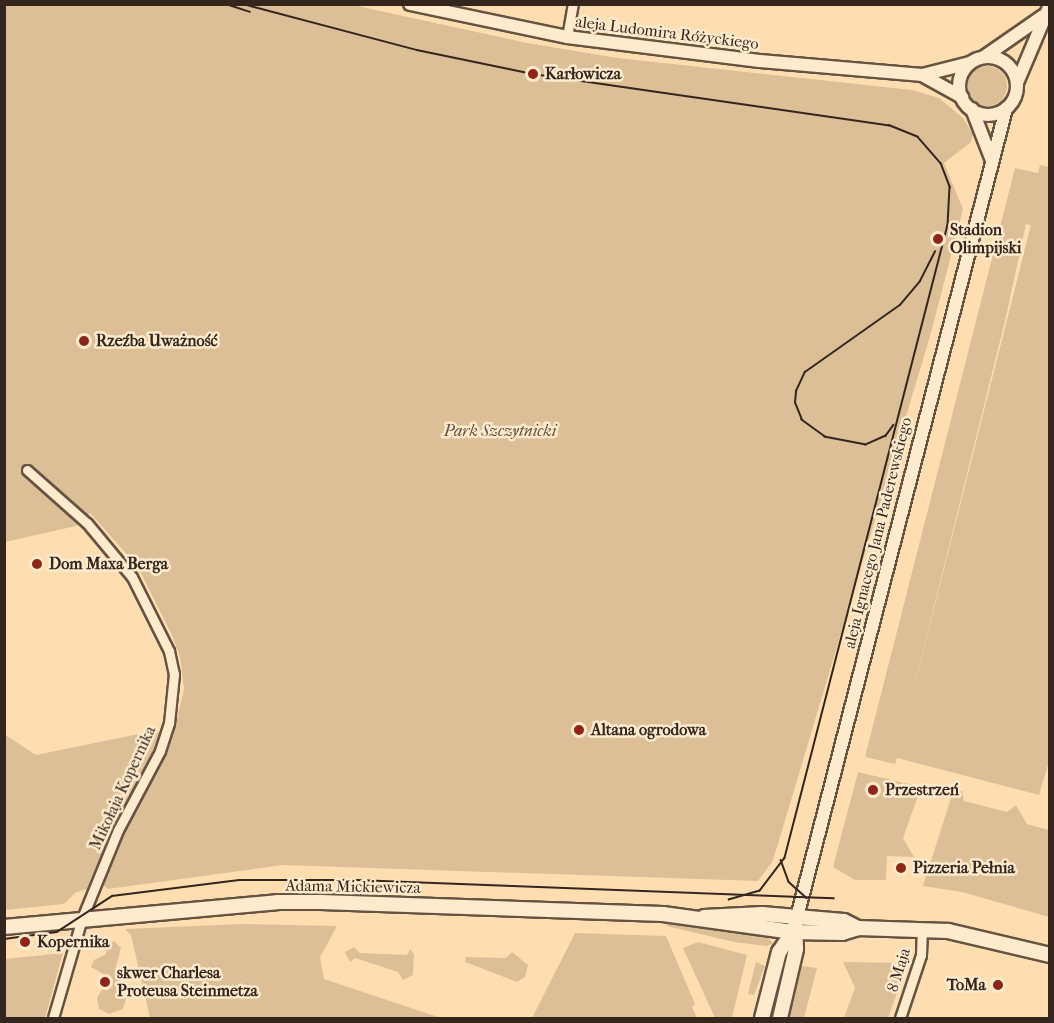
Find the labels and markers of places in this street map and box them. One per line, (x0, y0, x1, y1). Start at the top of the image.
place label: Karłowicza (545, 64, 621, 84)
marker: Karłowicza (526, 67, 540, 81)
place label: Stadion Olimpijski (950, 220, 1021, 258)
marker: Stadion Olimpijski (931, 232, 945, 246)
place label: Rzeźba Uważność (96, 331, 218, 351)
marker: Rzeźba Uważność (77, 334, 91, 348)
place label: Dom Maxa Berga (49, 554, 168, 574)
marker: Dom Maxa Berga (30, 557, 44, 571)
place label: Altana ogrodowa (591, 720, 706, 740)
marker: Altana ogrodowa (572, 723, 586, 737)
place label: Przestrzeń (885, 780, 959, 800)
marker: Przestrzeń (866, 783, 880, 797)
place label: Pizzeria Pełnia (913, 858, 1015, 878)
marker: Pizzeria Pełnia (894, 861, 908, 875)
place label: Kopernika (37, 932, 109, 952)
marker: Kopernika (18, 935, 32, 949)
place label: skwer Charlesa Proteusa Steinmetza (117, 963, 258, 1001)
marker: skwer Charlesa Proteusa Steinmetza (98, 975, 112, 989)
place label: ToMa (947, 975, 986, 995)
marker: ToMa (991, 978, 1005, 992)

